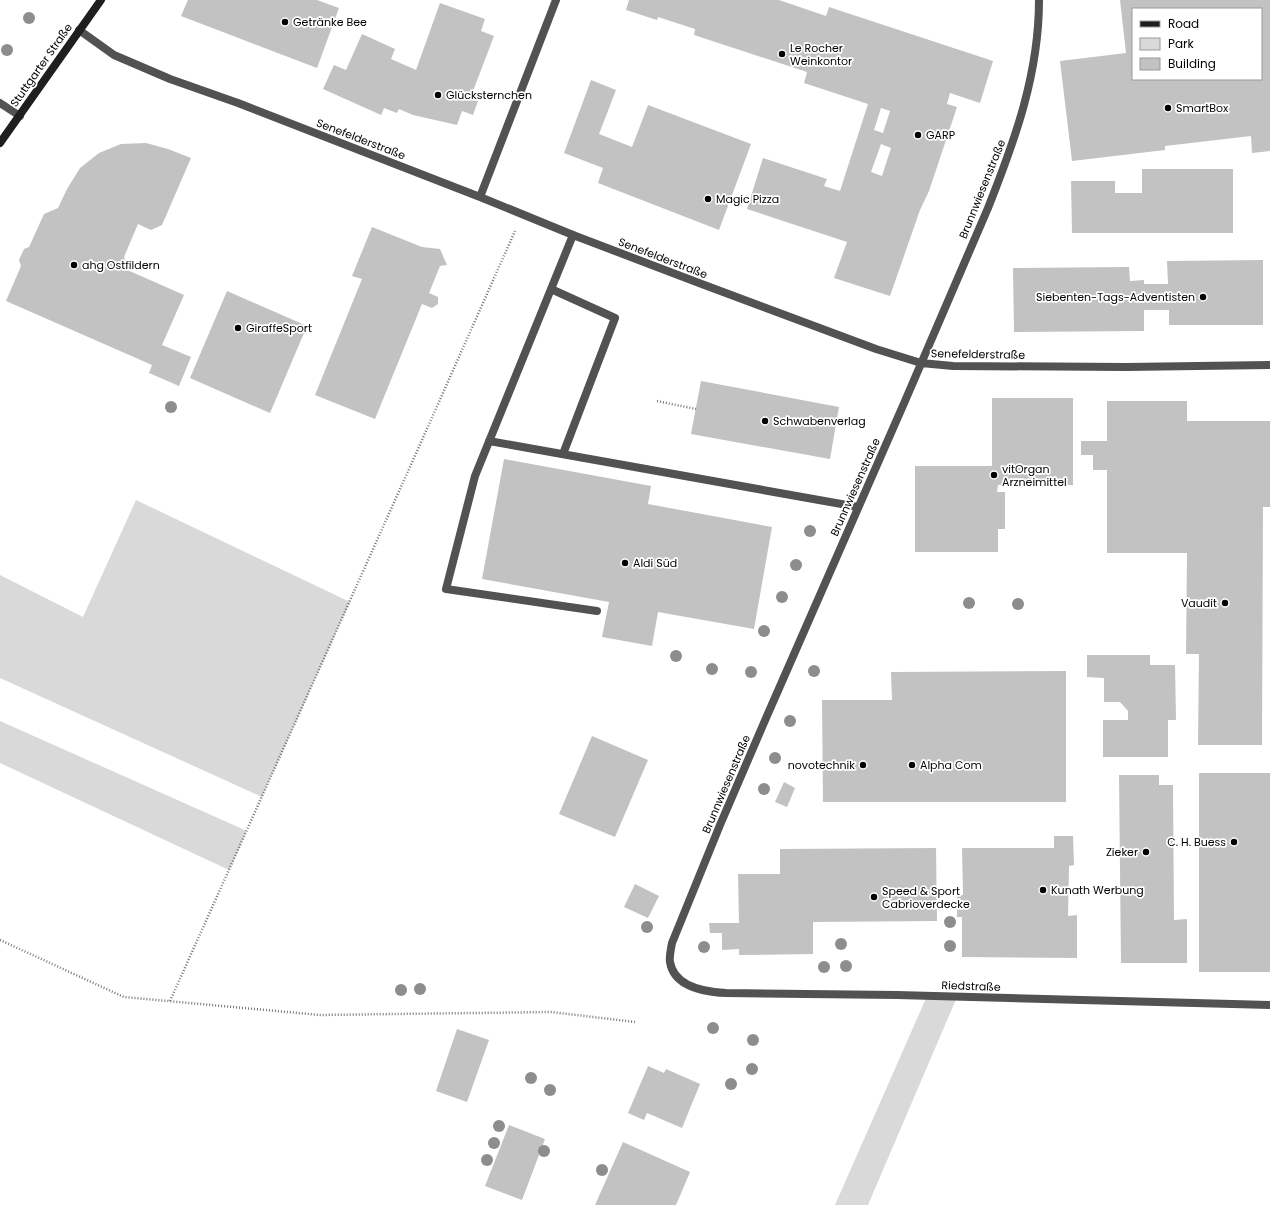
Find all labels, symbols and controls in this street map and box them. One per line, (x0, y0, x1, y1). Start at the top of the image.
legend (1132, 8, 1262, 80)
place label: Getränke Bee (293, 14, 367, 30)
text: Road (1168, 15, 1199, 32)
marker: Getränke Bee (280, 17, 290, 27)
street label: Stuttgarter Straße (6, 20, 76, 110)
text: Park (1168, 35, 1195, 52)
place label: Le Rocher Weinkontor (790, 40, 852, 69)
marker: Le Rocher Weinkontor (777, 49, 787, 59)
text: Building (1168, 55, 1216, 72)
place label: Glücksternchen (446, 87, 532, 103)
marker: Glücksternchen (433, 90, 443, 100)
place label: SmartBox (1176, 100, 1229, 116)
marker: SmartBox (1163, 103, 1173, 113)
street label: Senefelderstraße (314, 115, 408, 163)
place label: GARP (926, 127, 955, 143)
marker: GARP (913, 130, 923, 140)
street label: Brunnwiesenstraße (955, 137, 1009, 241)
place label: Magic Pizza (716, 191, 779, 207)
marker: Magic Pizza (703, 194, 713, 204)
street label: Senefelderstraße (616, 234, 710, 282)
place label: ahg Ostfildern (82, 257, 160, 273)
marker: ahg Ostfildern (69, 260, 79, 270)
place label: Siebenten-Tags-Adventisten (1036, 289, 1195, 305)
marker: Siebenten-Tags-Adventisten (1198, 292, 1208, 302)
place label: GiraffeSport (246, 320, 312, 336)
marker: GiraffeSport (233, 323, 243, 333)
street label: Senefelderstraße (931, 345, 1025, 363)
place label: Schwabenverlag (773, 413, 866, 429)
marker: Schwabenverlag (760, 416, 770, 426)
street label: Brunnwiesenstraße (826, 435, 884, 539)
place label: vitOrgan Arzneimittel (1002, 461, 1067, 490)
marker: vitOrgan Arzneimittel (989, 470, 999, 480)
place label: Aldi Süd (633, 555, 677, 571)
marker: Aldi Süd (620, 558, 630, 568)
place label: Vaudit (1181, 595, 1217, 611)
marker: Vaudit (1220, 598, 1230, 608)
street label: Brunnwiesenstraße (698, 732, 754, 836)
place label: novotechnik (788, 757, 855, 773)
place label: Alpha Com (920, 757, 982, 773)
marker: novotechnik (858, 760, 868, 770)
marker: Alpha Com (907, 760, 917, 770)
place label: C. H. Buess (1167, 834, 1226, 850)
marker: C. H. Buess (1229, 837, 1239, 847)
place label: Zieker (1106, 844, 1138, 860)
marker: Zieker (1141, 847, 1151, 857)
place label: Kunath Werbung (1051, 882, 1144, 898)
place label: Speed & Sport Cabrioverdecke (882, 883, 970, 912)
marker: Kunath Werbung (1038, 885, 1048, 895)
marker: Speed & Sport Cabrioverdecke (869, 892, 879, 902)
street label: Riedstraße (941, 977, 1001, 995)

